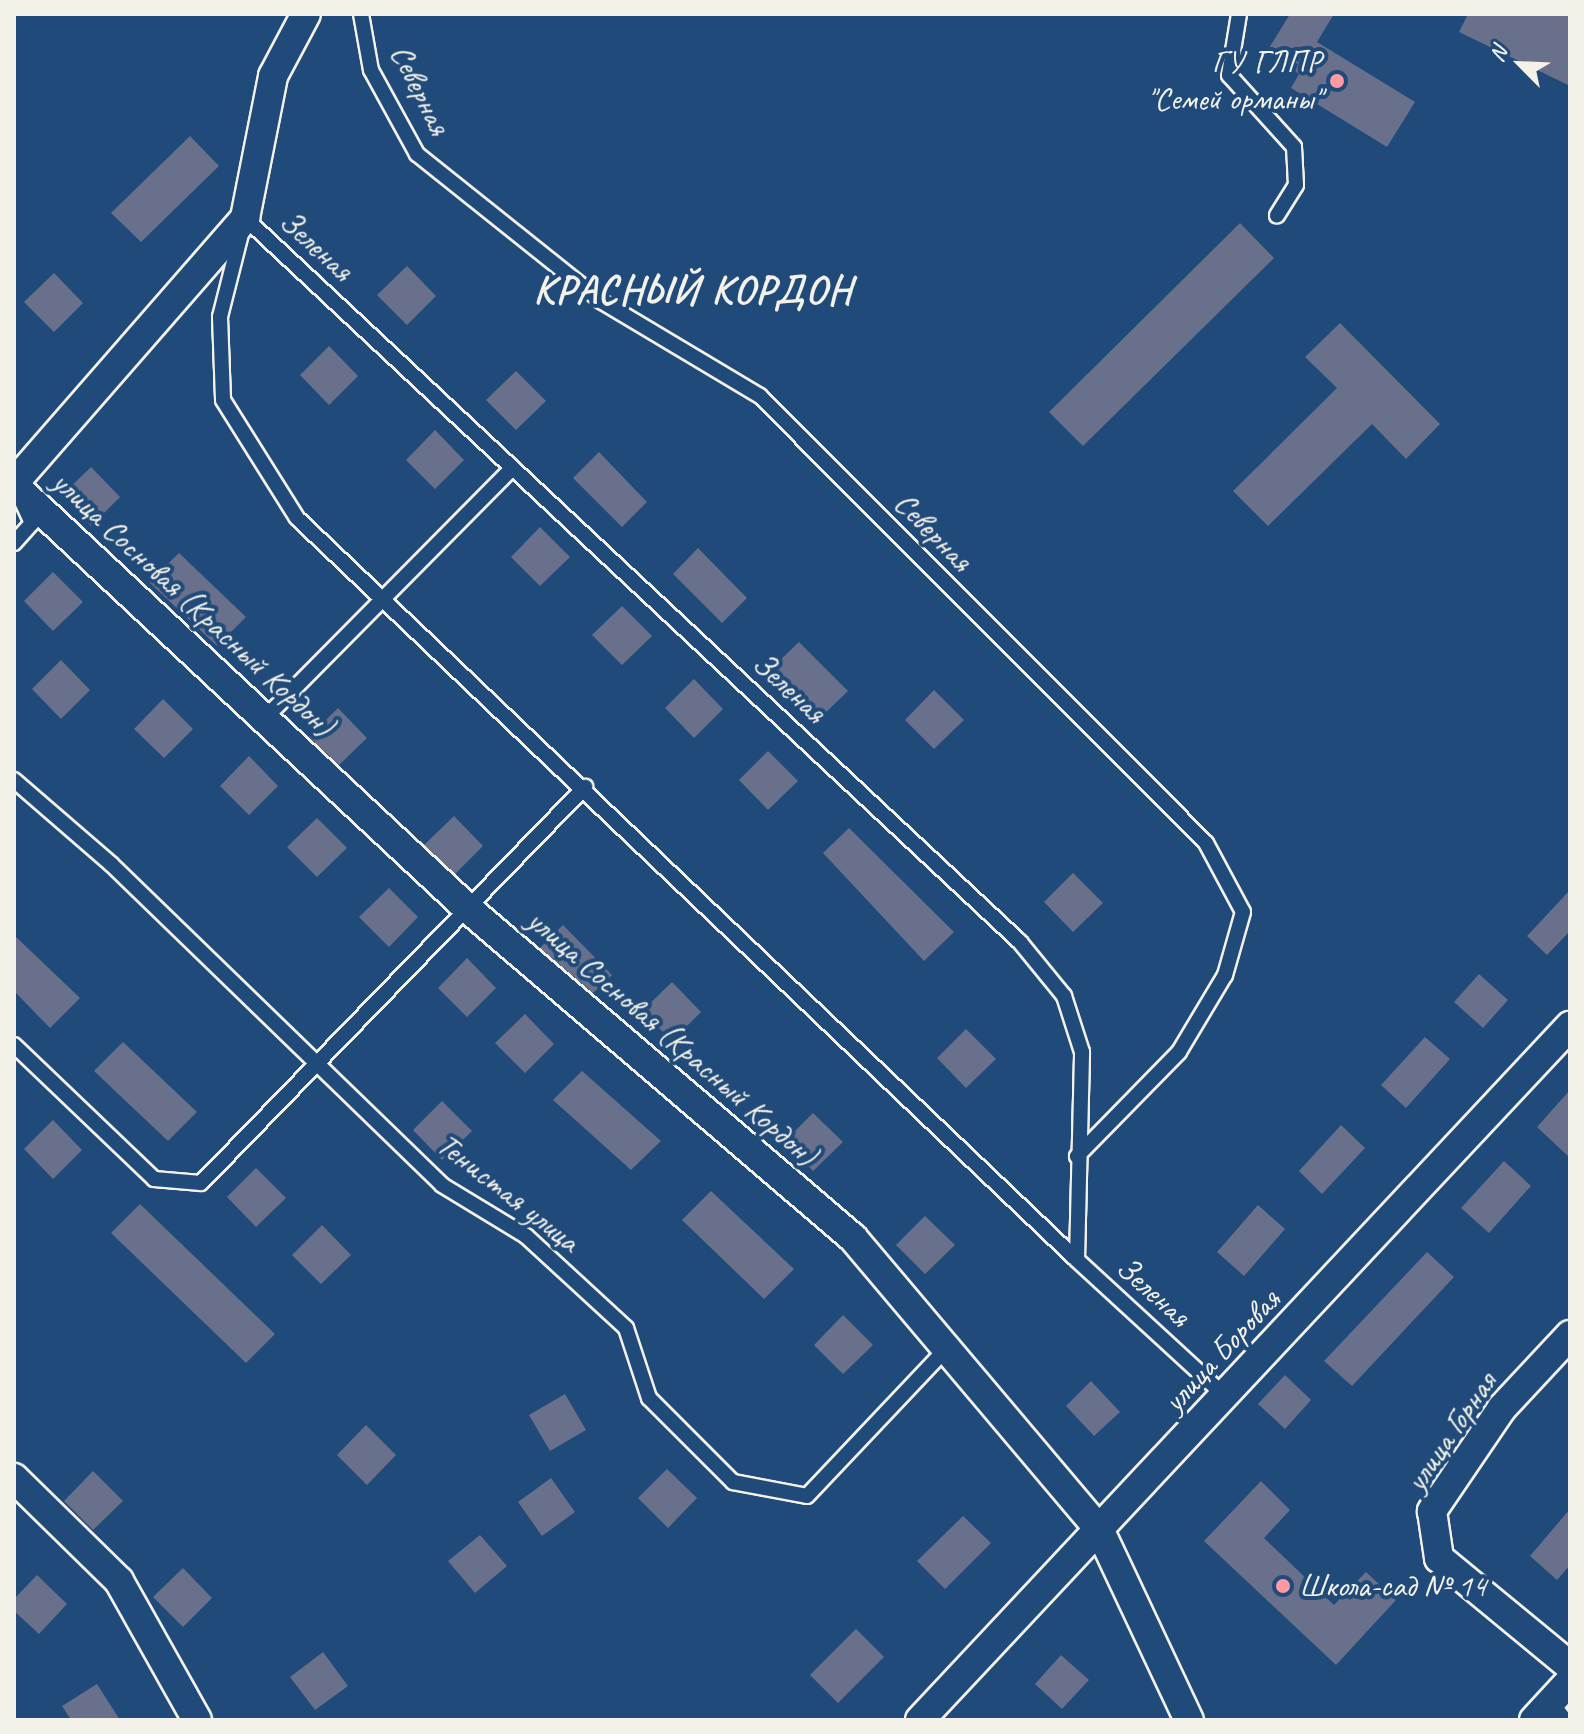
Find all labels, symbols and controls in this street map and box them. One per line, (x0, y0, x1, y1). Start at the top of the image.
north arrow (1480, 24, 1560, 104)
street label: Северная (382, 38, 458, 142)
text: N (1483, 42, 1514, 66)
place label: ГУ ГЛПР "Семей орманы" (1147, 44, 1321, 119)
marker: ГУ ГЛПР "Семей орманы" (1328, 72, 1346, 90)
street label: Зеленая (271, 202, 361, 290)
district label: КРАСНЫЙ КОРДОН (526, 266, 860, 314)
street label: улица Сосновая (Красный Кордон) (44, 463, 342, 745)
street label: Северная (886, 484, 980, 580)
street label: Зеленая (744, 644, 834, 732)
street label: улица Сосновая (Красный Кордон) (519, 902, 825, 1174)
street label: Тенистая улица (428, 1125, 588, 1261)
street label: Зеленая (1108, 1249, 1198, 1335)
street label: улица Боровая (1155, 1282, 1289, 1420)
street label: улица Горная (1397, 1365, 1505, 1499)
place label: Школа-сад № 14 (1299, 1567, 1486, 1605)
marker: Школа-сад № 14 (1274, 1577, 1292, 1595)

